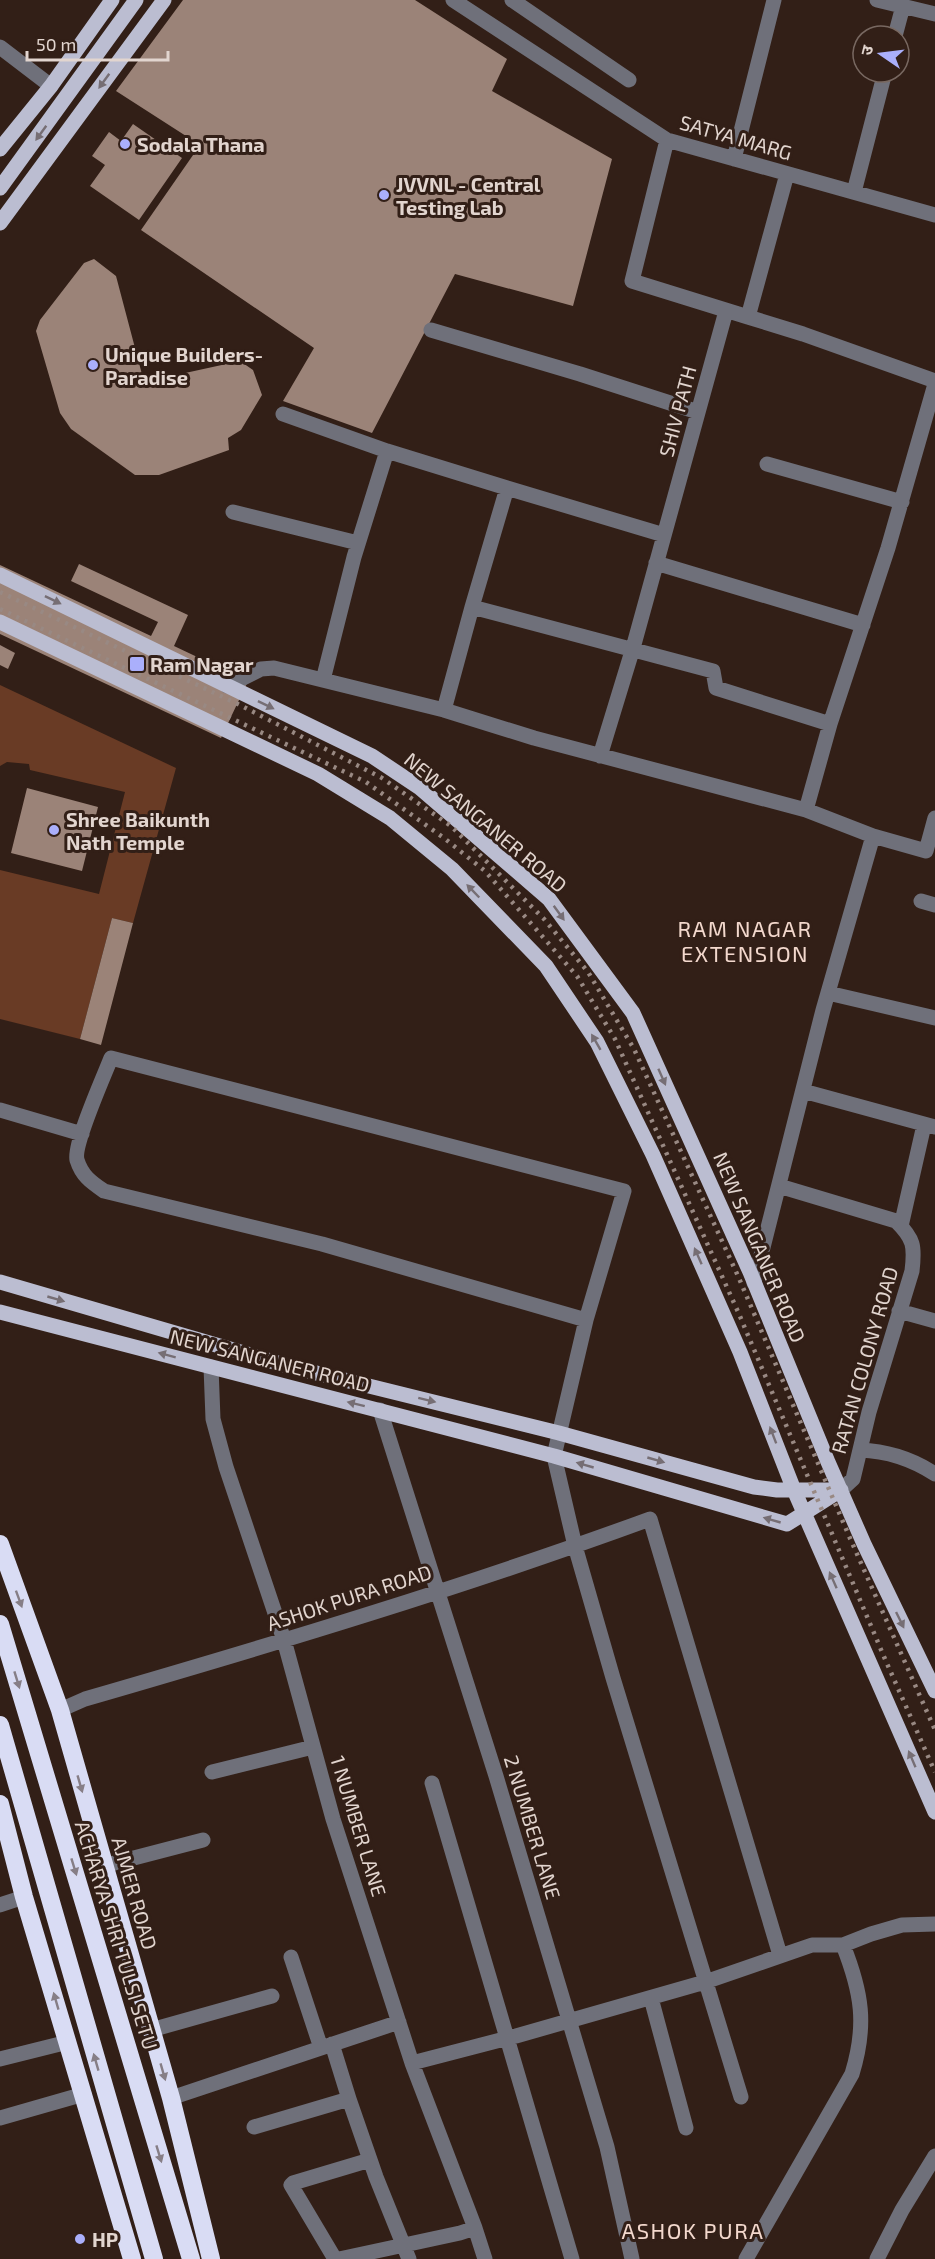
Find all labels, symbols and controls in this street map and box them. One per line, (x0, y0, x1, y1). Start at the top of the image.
scale bar (27, 24, 168, 62)
north arrow (851, 24, 911, 84)
text: 50 m (36, 33, 76, 55)
text: उ (856, 43, 876, 57)
one-way arrow (98, 73, 110, 89)
street label: SATYA MARG (677, 110, 795, 164)
one-way arrow (35, 125, 47, 140)
place label: Sodala Thana (137, 132, 265, 156)
marker: Sodala Thana (118, 137, 132, 151)
place label: JVVNL - Central Testing Lab (396, 172, 541, 219)
marker: JVVNL - Central Testing Lab (377, 188, 391, 202)
place label: Unique Builders- Paradise (105, 342, 263, 389)
marker: Unique Builders- Paradise (86, 358, 100, 372)
street label: SHIV PATH (653, 363, 701, 459)
one-way arrow (44, 595, 62, 605)
place label: Ram Nagar (150, 652, 254, 676)
marker: Ram Nagar (128, 655, 146, 673)
one-way arrow (257, 700, 274, 709)
street label: NEW SANGANER ROAD (400, 747, 572, 897)
place label: Shree Baikunth Nath Temple (66, 807, 210, 854)
marker: Shree Baikunth Nath Temple (47, 823, 61, 837)
one-way arrow (467, 884, 481, 898)
one-way arrow (553, 904, 565, 920)
district label: RAM NAGAR EXTENSION (677, 915, 813, 966)
one-way arrow (591, 1033, 601, 1050)
one-way arrow (658, 1068, 667, 1086)
street label: NEW SANGANER ROAD (709, 1148, 811, 1346)
one-way arrow (693, 1247, 702, 1264)
street label: RATAN COLONY ROAD (826, 1264, 902, 1456)
one-way arrow (47, 1295, 65, 1304)
street label: NEW SANGANER ROAD (168, 1324, 372, 1396)
one-way arrow (158, 1350, 177, 1360)
one-way arrow (417, 1396, 436, 1406)
one-way arrow (347, 1399, 365, 1409)
one-way arrow (767, 1426, 777, 1444)
one-way arrow (647, 1456, 665, 1465)
one-way arrow (576, 1460, 594, 1469)
one-way arrow (763, 1515, 781, 1524)
street label: ASHOK PURA ROAD (264, 1559, 434, 1635)
one-way arrow (828, 1571, 838, 1589)
one-way arrow (15, 1590, 25, 1608)
one-way arrow (896, 1611, 905, 1628)
one-way arrow (13, 1671, 22, 1689)
one-way arrow (907, 1749, 917, 1767)
street label: 2 NUMBER LANE (500, 1752, 566, 1902)
street label: 1 NUMBER LANE (326, 1753, 392, 1899)
one-way arrow (76, 1775, 86, 1793)
street label: ACHARYA SHRI TULSI SETU (71, 1818, 163, 2052)
street label: AJMER ROAD (107, 1834, 163, 1952)
one-way arrow (70, 1858, 79, 1876)
one-way arrow (51, 1992, 61, 2011)
one-way arrow (91, 2053, 100, 2071)
one-way arrow (159, 2063, 169, 2081)
one-way arrow (155, 2145, 164, 2163)
district label: ASHOK PURA (621, 2217, 765, 2243)
place label: HP (92, 2227, 118, 2251)
marker: HP (73, 2232, 87, 2246)

